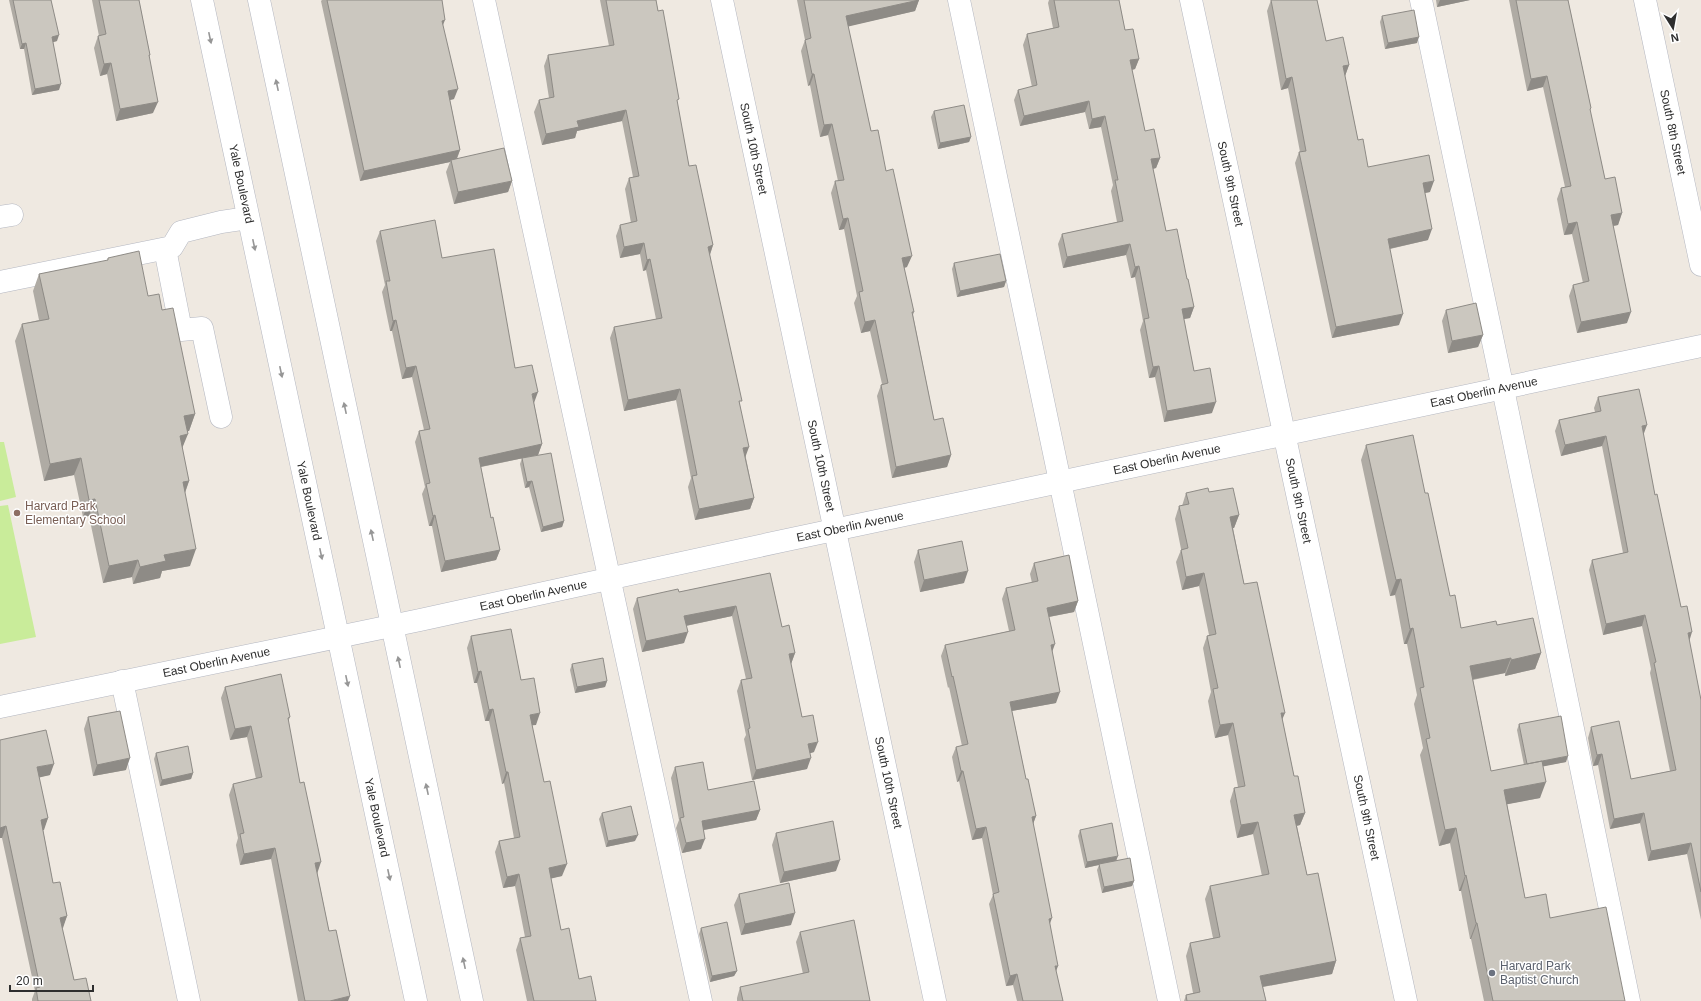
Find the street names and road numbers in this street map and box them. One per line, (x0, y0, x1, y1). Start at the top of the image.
street label: South 8th Street (1657, 88, 1689, 177)
street label: South 10th Street (737, 101, 770, 197)
street label: South 9th Street (1215, 140, 1247, 228)
street label: Yale Boulevard (226, 143, 257, 225)
street label: East Oberlin Avenue (1429, 374, 1539, 410)
street label: South 10th Street (804, 418, 838, 513)
street label: East Oberlin Avenue (1112, 441, 1222, 478)
street label: South 9th Street (1283, 457, 1315, 545)
street label: Yale Boulevard (294, 460, 324, 542)
street label: East Oberlin Avenue (795, 508, 905, 545)
street label: East Oberlin Avenue (478, 577, 589, 614)
street label: East Oberlin Avenue (161, 644, 272, 680)
street label: South 10th Street (872, 735, 905, 830)
street label: South 9th Street (1351, 773, 1383, 862)
street label: Yale Boulevard (362, 777, 392, 858)

